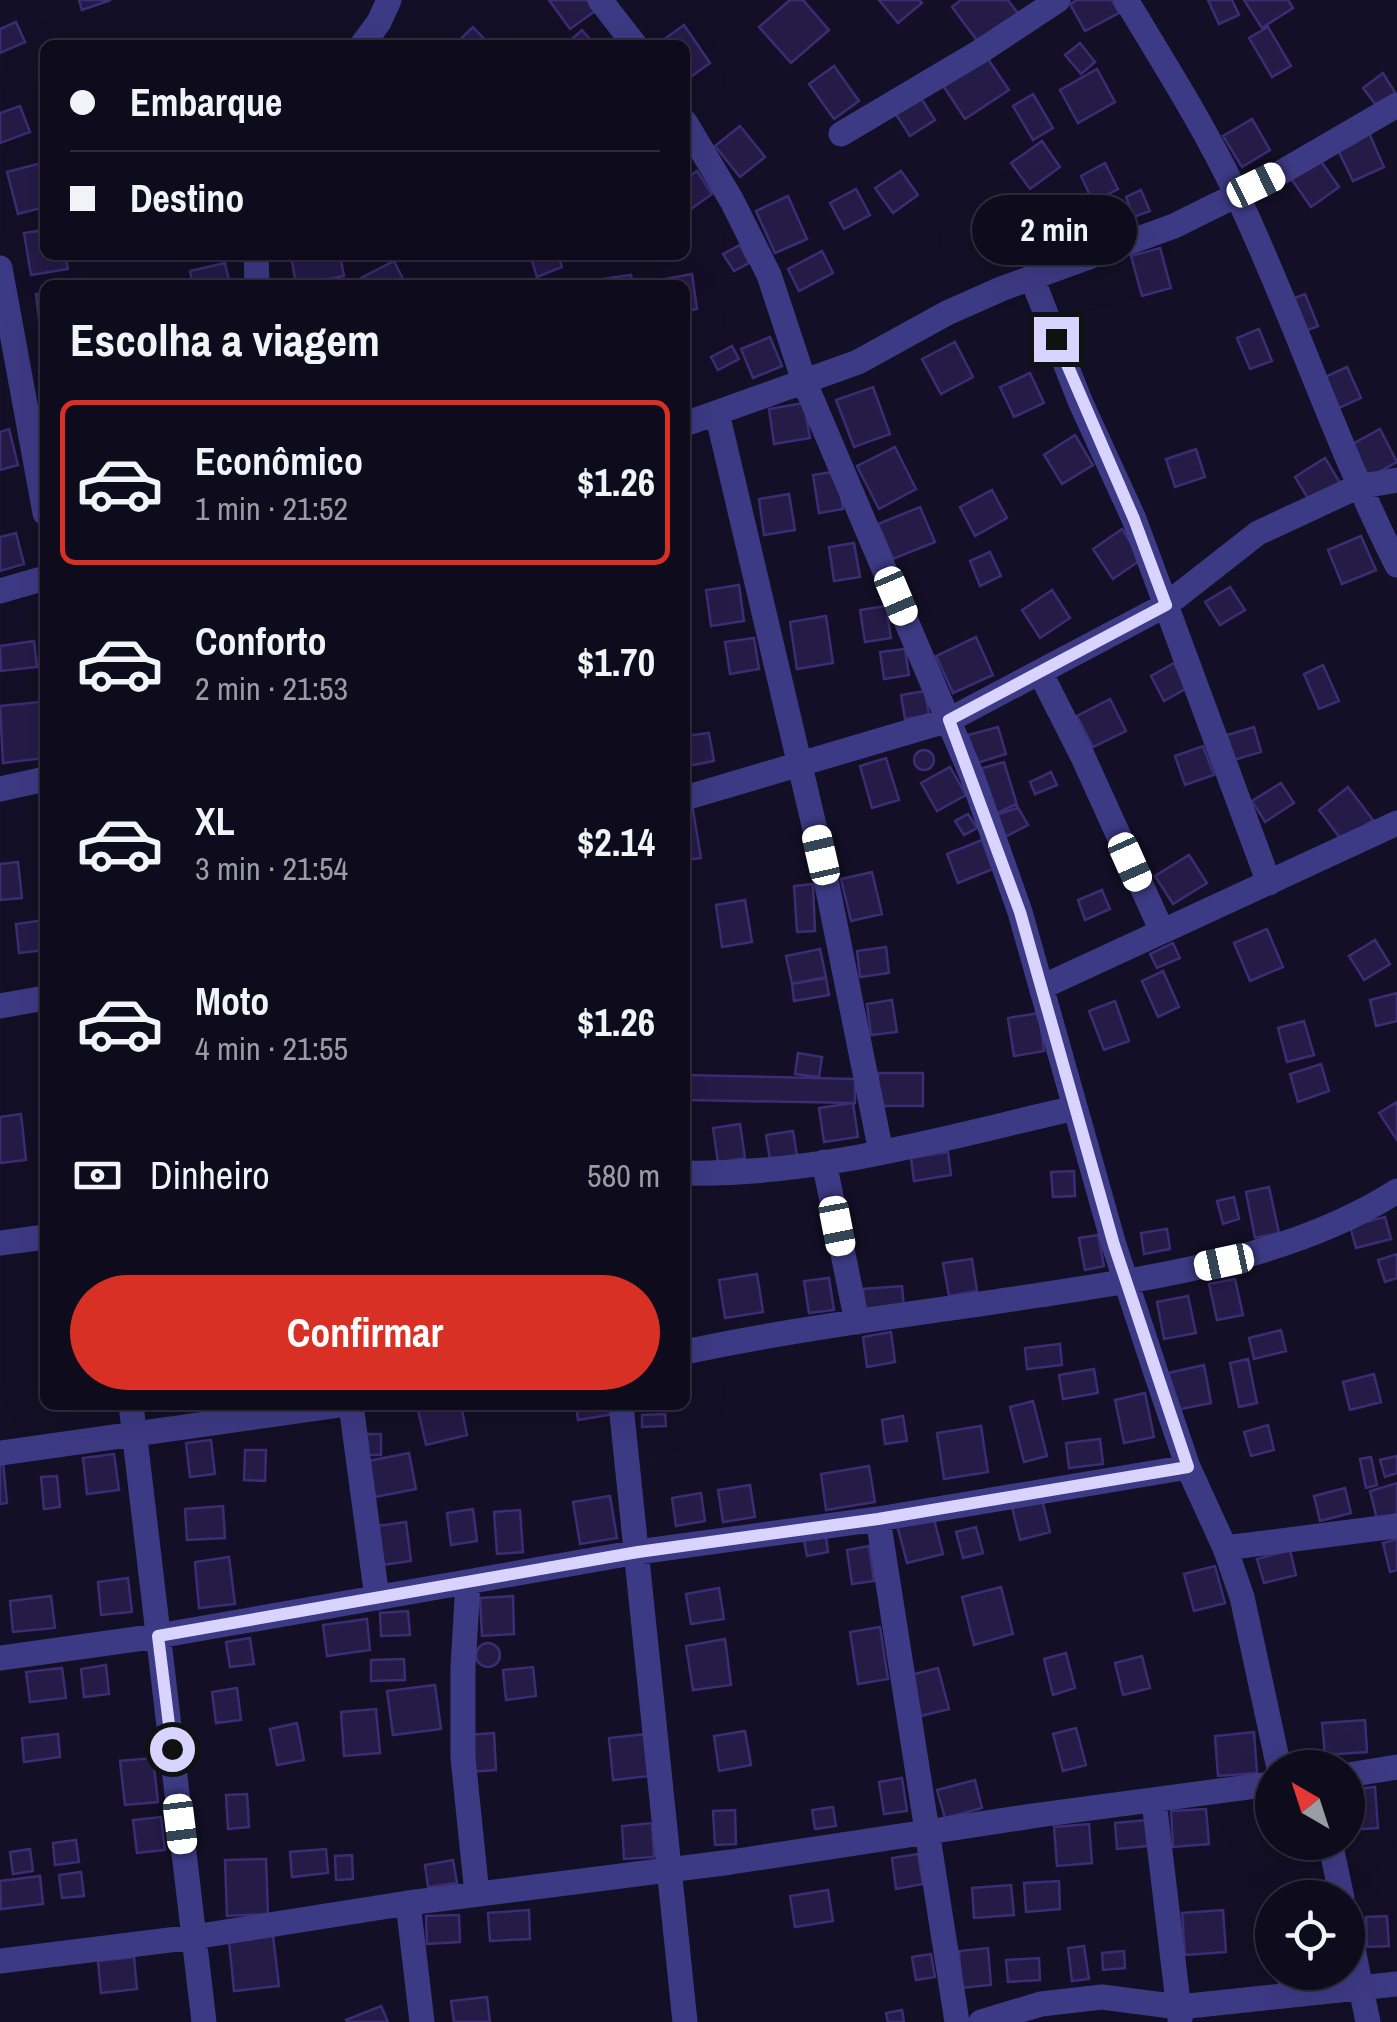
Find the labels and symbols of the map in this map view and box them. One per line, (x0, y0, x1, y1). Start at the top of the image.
car (1222, 158, 1290, 212)
callout: 2 min (974, 194, 1138, 264)
route end (1034, 317, 1079, 362)
car (870, 563, 922, 629)
car (800, 822, 842, 888)
car (1104, 828, 1156, 896)
car (817, 1194, 857, 1258)
car (1192, 1241, 1256, 1283)
route start (150, 1727, 195, 1772)
north arrow (1255, 1750, 1365, 1860)
car (161, 1792, 199, 1856)

